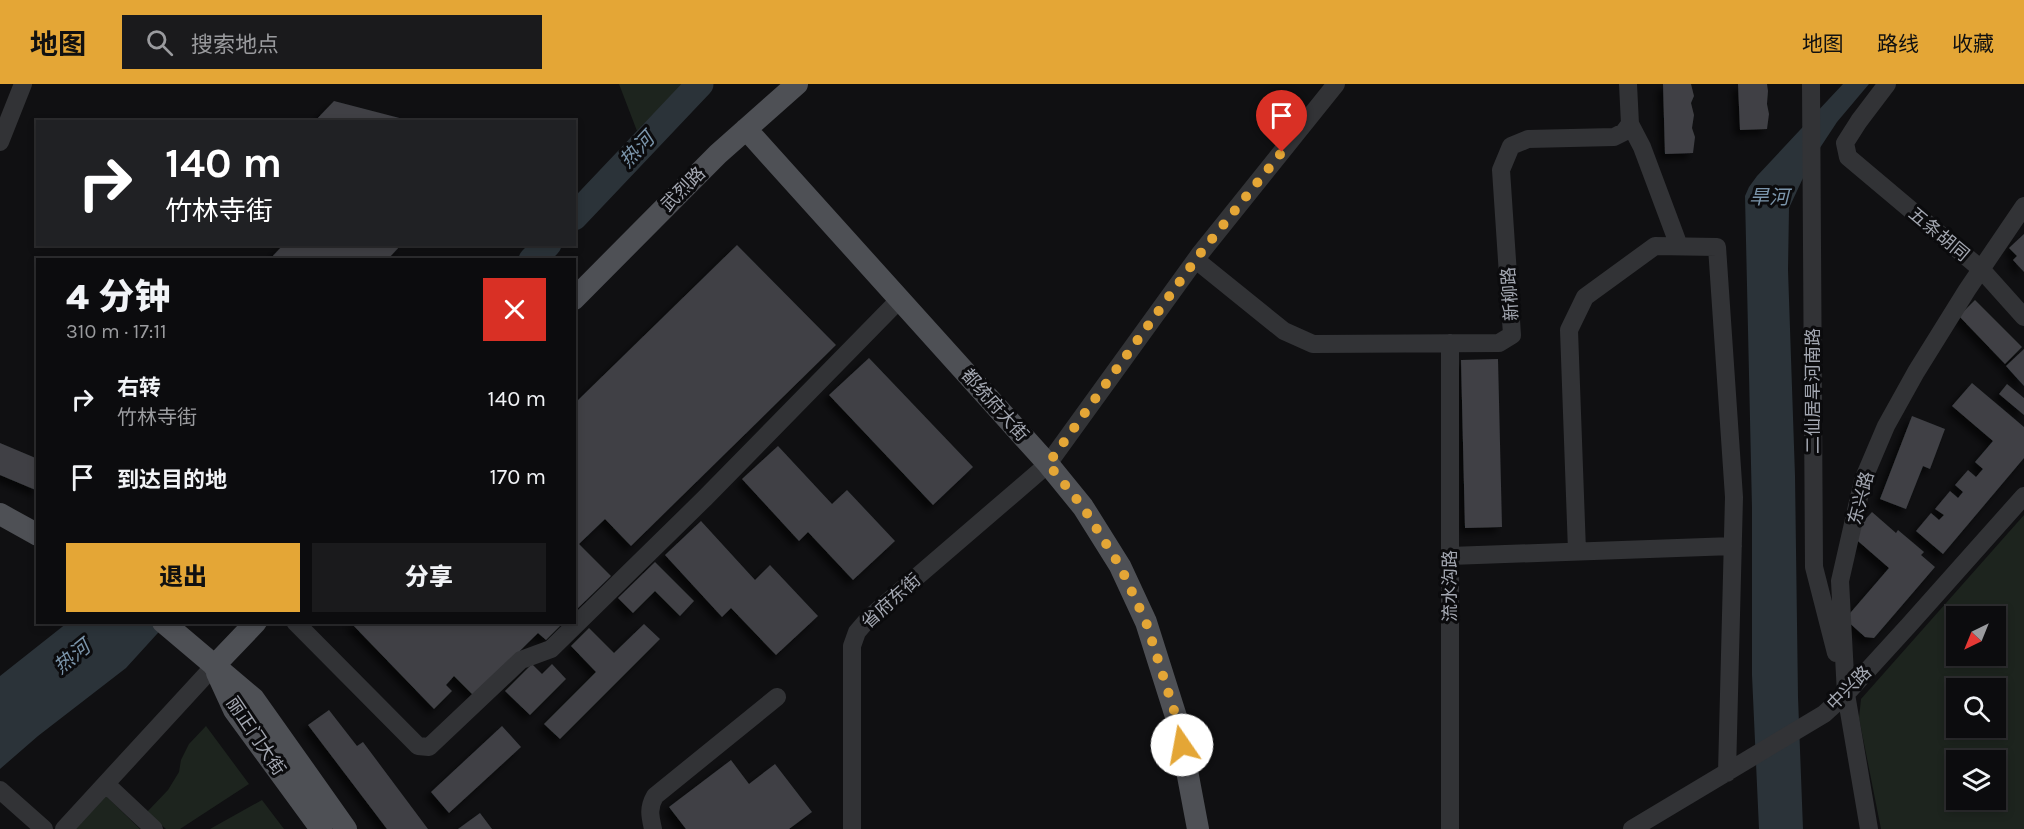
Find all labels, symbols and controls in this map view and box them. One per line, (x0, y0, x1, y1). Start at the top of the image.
search box (122, 15, 542, 69)
icon: search (143, 26, 176, 59)
text: 地图 (30, 28, 86, 61)
text: 搜索地点 (191, 32, 279, 58)
text: 地图 (1802, 32, 1844, 56)
text: 路线 (1877, 32, 1919, 56)
text: 收藏 (1952, 32, 1994, 56)
pin (1256, 90, 1307, 152)
icon: arrive (1265, 99, 1298, 132)
water label: 热河 (615, 125, 662, 172)
text: 140 m (165, 138, 282, 188)
icon: right (66, 144, 144, 222)
street label: 武烈路 (656, 162, 710, 216)
water label: 旱河 (1749, 186, 1793, 209)
text: 竹林寺街 (165, 195, 273, 227)
street label: 五条胡同 (1904, 202, 1974, 266)
street label: 新柳路 (1497, 266, 1523, 322)
text: 4 分钟 (66, 276, 171, 318)
button: close (483, 278, 546, 341)
text: 310 m · 17:11 (66, 320, 167, 343)
street label: 二仙居旱河南路 (1802, 328, 1824, 454)
street label: 都统府大街 (957, 364, 1033, 446)
text: 右转 (117, 375, 161, 401)
icon: right (66, 383, 99, 416)
text: 140 m (488, 386, 546, 412)
text: 竹林寺街 (117, 406, 197, 429)
icon: arrive (66, 461, 99, 494)
text: 170 m (490, 464, 546, 490)
text: 到达目的地 (117, 467, 227, 493)
street label: 东兴路 (1843, 469, 1879, 527)
button: 退出 (66, 543, 300, 612)
button: 分享 (312, 543, 546, 612)
street label: 流水沟路 (1439, 550, 1461, 622)
street label: 省府东街 (857, 569, 925, 633)
north arrow (1946, 606, 2006, 666)
map controls (1946, 606, 2006, 810)
water label: 热河 (49, 633, 98, 679)
street label: 中兴路 (1822, 661, 1876, 715)
button: search (1946, 678, 2006, 738)
street label: 丽正门大街 (222, 693, 290, 779)
position arrow (1150, 713, 1214, 777)
button: layers (1946, 750, 2006, 810)

